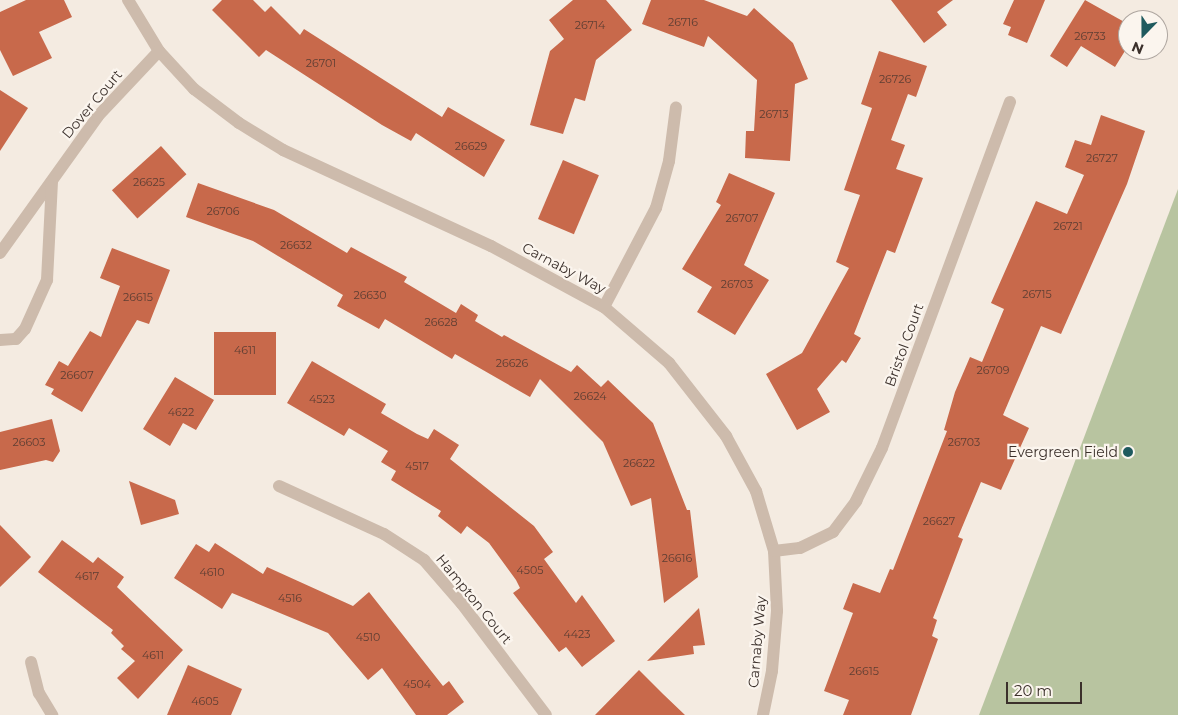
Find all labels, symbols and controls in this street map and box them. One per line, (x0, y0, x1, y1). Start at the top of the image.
north arrow (1118, 10, 1168, 60)
house number: 26716 (668, 15, 698, 29)
house number: 26714 (575, 18, 605, 32)
house number: 26733 (1074, 29, 1106, 43)
text: N (1129, 38, 1146, 58)
house number: 26701 (306, 56, 336, 70)
street label: Dover Court (58, 66, 126, 142)
house number: 26726 (879, 72, 911, 86)
house number: 26713 (759, 107, 789, 121)
house number: 26629 (455, 139, 487, 153)
house number: 26727 (1086, 151, 1118, 165)
house number: 26625 (133, 175, 165, 189)
house number: 26706 (206, 204, 240, 218)
house number: 26707 (726, 211, 758, 225)
house number: 26721 (1053, 219, 1083, 233)
house number: 26632 (280, 238, 312, 252)
street label: Carnaby Way (519, 239, 609, 297)
house number: 26703 (721, 277, 753, 291)
house number: 26715 (1022, 287, 1052, 301)
house number: 26630 (353, 288, 387, 302)
house number: 26615 (123, 290, 153, 304)
street label: Bristol Court (881, 301, 927, 389)
house number: 26628 (425, 315, 457, 329)
house number: 4611 (234, 343, 256, 357)
house number: 26626 (496, 356, 528, 370)
house number: 26709 (976, 363, 1010, 377)
house number: 26607 (60, 368, 94, 382)
house number: 26624 (574, 389, 606, 403)
house number: 4523 (309, 392, 335, 406)
house number: 4622 (168, 405, 194, 419)
house number: 26603 (13, 435, 45, 449)
house number: 26703 (948, 435, 980, 449)
place label: Evergreen Field (1008, 444, 1118, 460)
marker: Evergreen Field (1122, 446, 1134, 458)
house number: 26622 (623, 456, 655, 470)
house number: 4517 (405, 459, 429, 473)
house number: 26627 (923, 514, 955, 528)
street label: Hampton Court (433, 551, 515, 647)
house number: 26616 (662, 551, 692, 565)
house number: 4505 (517, 563, 543, 577)
house number: 4610 (199, 565, 225, 579)
house number: 4617 (75, 569, 99, 583)
house number: 4516 (278, 591, 302, 605)
street label: Carnaby Way (745, 595, 769, 689)
house number: 4423 (564, 627, 590, 641)
house number: 4510 (356, 630, 380, 644)
house number: 4611 (142, 648, 164, 662)
house number: 26615 (849, 664, 879, 678)
scale bar (1008, 672, 1084, 704)
house number: 4504 (403, 677, 431, 691)
text: 20 m (1014, 681, 1052, 700)
house number: 4605 (191, 694, 219, 708)

